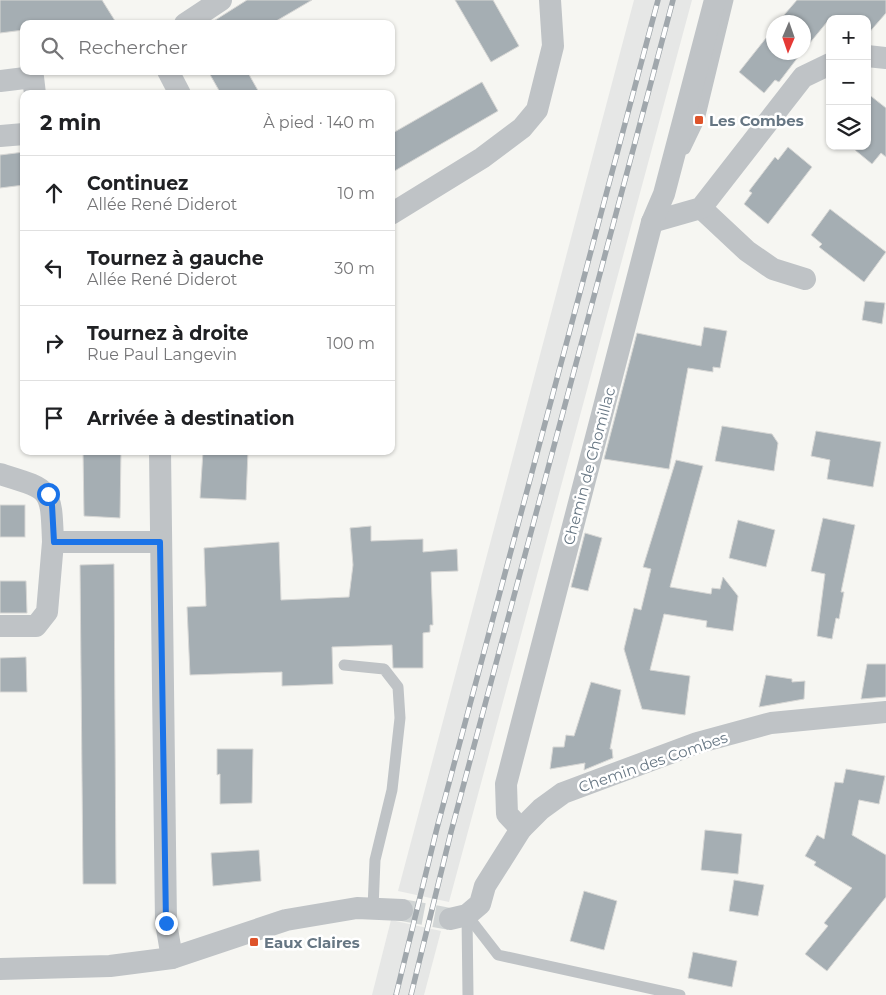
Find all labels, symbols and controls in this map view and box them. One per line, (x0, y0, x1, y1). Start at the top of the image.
north arrow (766, 15, 811, 60)
map controls (826, 15, 871, 150)
button: + (826, 15, 871, 60)
search box (20, 20, 395, 75)
icon: search (38, 34, 66, 62)
text: Rechercher (78, 36, 188, 59)
button: − (826, 60, 871, 105)
button: layers (826, 105, 871, 150)
text: 2 min (40, 110, 101, 135)
place label: Les Combes (709, 111, 804, 130)
text: À pied · 140 m (263, 113, 375, 132)
marker: Les Combes (693, 114, 705, 126)
text: Continuez (87, 172, 188, 195)
icon: ahead (40, 179, 68, 207)
text: 10 m (337, 184, 375, 203)
text: Allée René Diderot (87, 195, 237, 214)
text: Tournez à gauche (87, 247, 264, 270)
icon: left (40, 254, 68, 282)
text: 30 m (334, 259, 375, 278)
text: Allée René Diderot (87, 270, 237, 289)
text: Tournez à droite (87, 322, 248, 345)
icon: right (40, 329, 68, 357)
text: 100 m (327, 334, 375, 353)
text: Rue Paul Langevin (87, 345, 237, 364)
street label: Chemin de Chomillac (559, 385, 619, 547)
icon: arrive (40, 404, 68, 432)
text: Arrivée à destination (87, 407, 295, 430)
route start (37, 483, 60, 506)
street label: Chemin des Combes (576, 728, 730, 796)
route end (155, 912, 178, 935)
place label: Eaux Claires (264, 933, 360, 952)
marker: Eaux Claires (248, 936, 260, 948)

